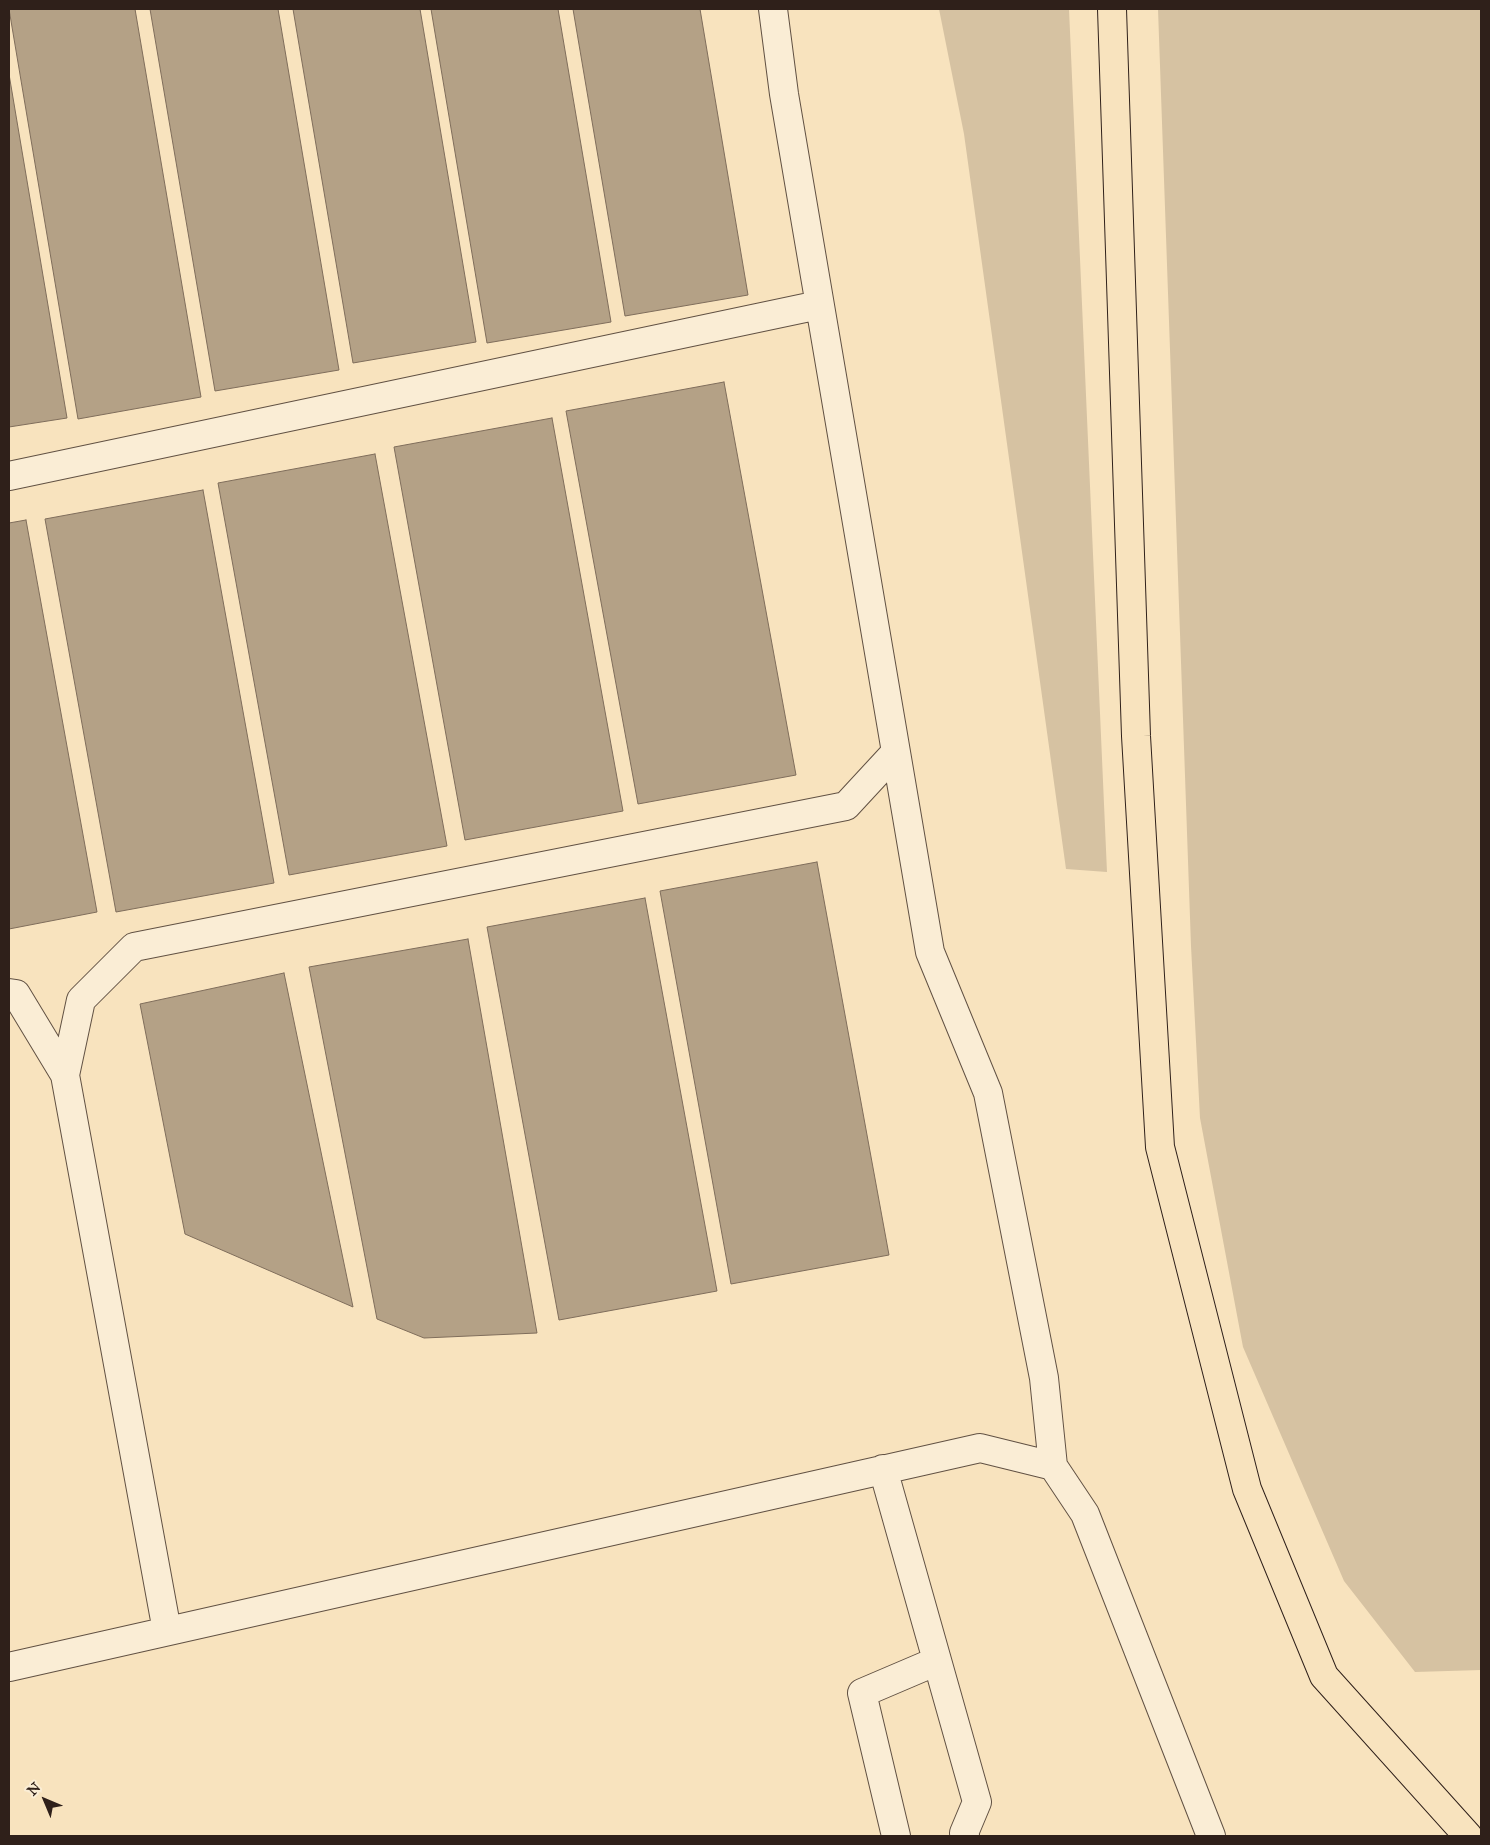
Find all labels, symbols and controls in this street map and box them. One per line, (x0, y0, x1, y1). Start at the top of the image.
north arrow (20, 1775, 70, 1825)
text: N (24, 1779, 44, 1799)

